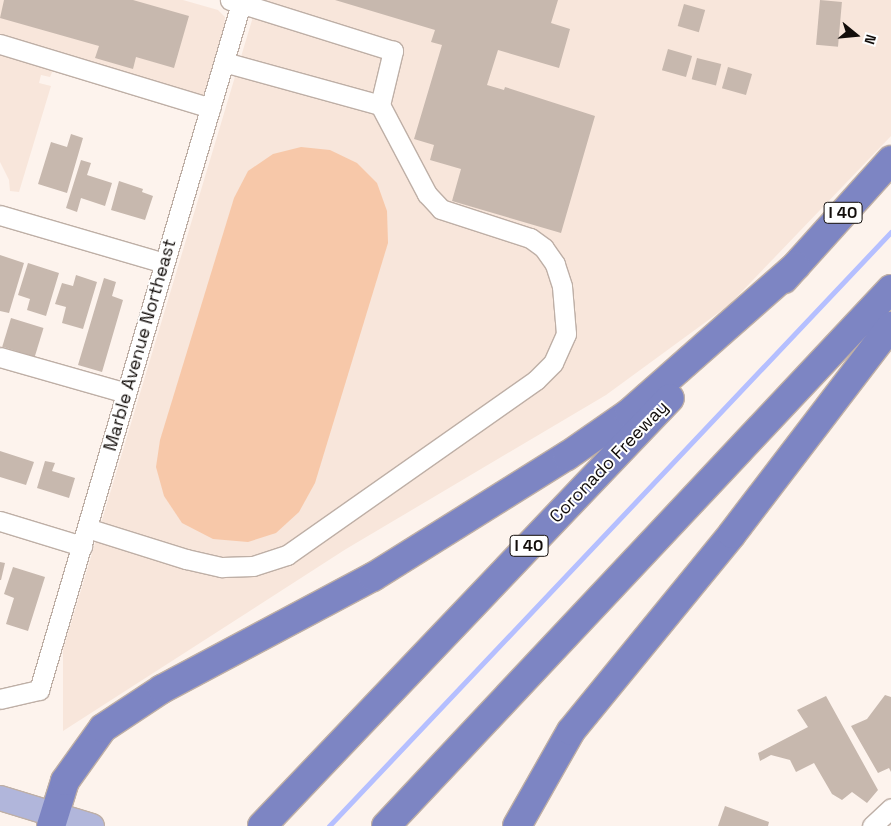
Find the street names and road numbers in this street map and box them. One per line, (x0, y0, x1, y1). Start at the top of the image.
road number: I 40 (823, 200, 863, 227)
street label: Marble Avenue Northeast (99, 236, 181, 454)
street label: Coronado Freeway (545, 396, 673, 528)
road number: I 40 (509, 532, 549, 560)

